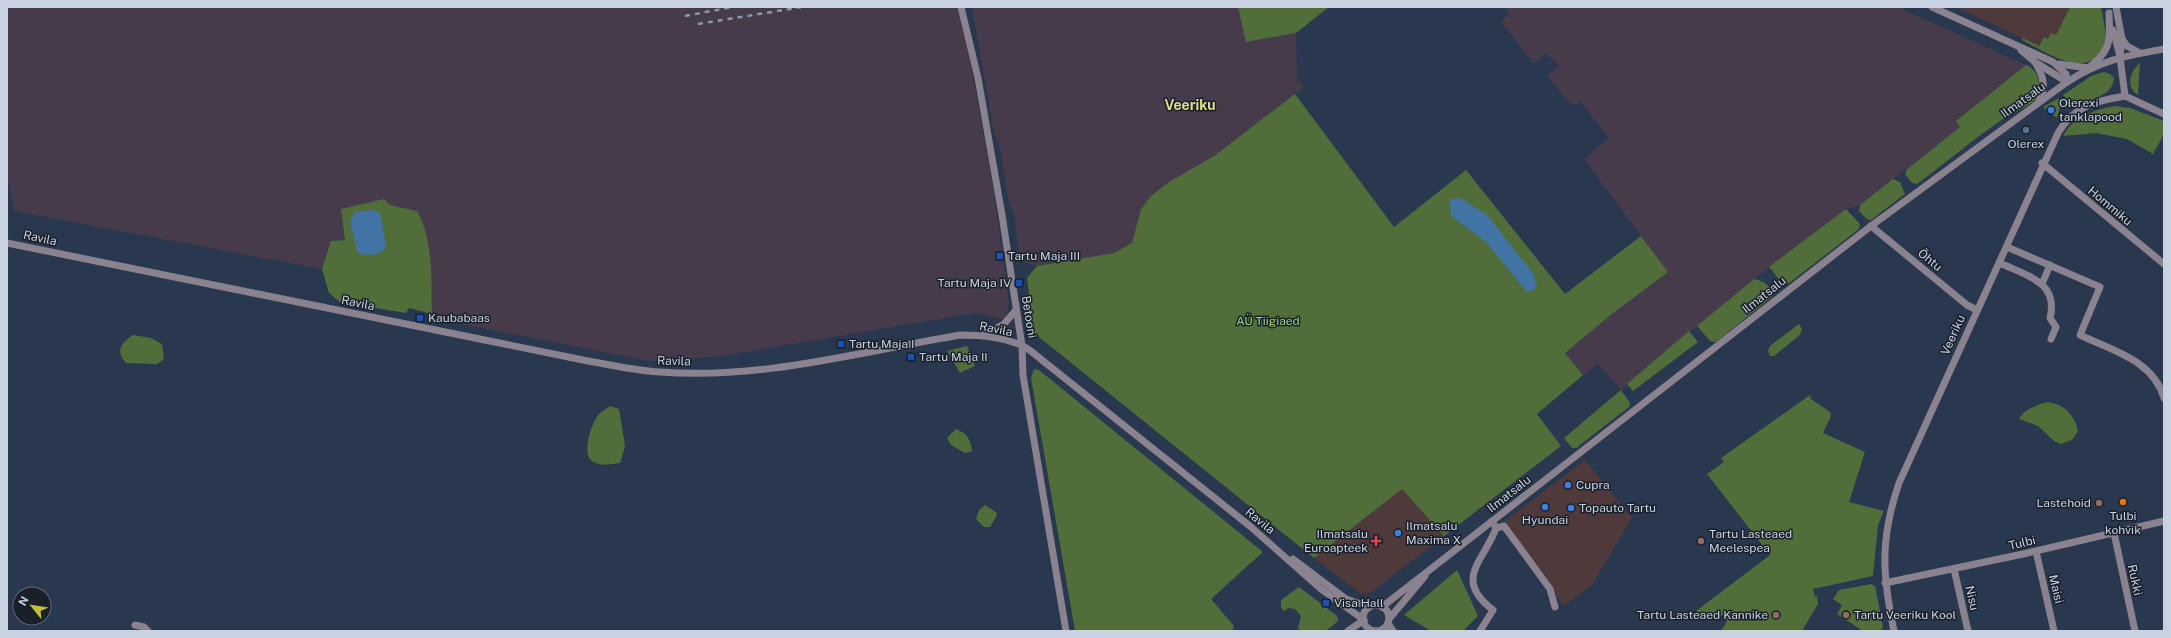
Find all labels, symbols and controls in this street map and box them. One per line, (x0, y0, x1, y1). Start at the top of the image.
street label: Ilmatsalu (1998, 79, 2048, 121)
place label: Olerexi tanklapood (2059, 96, 2122, 124)
district label: Veeriku (1164, 97, 1216, 113)
marker: Olerexi tanklapood (2046, 105, 2056, 115)
marker: Olerex (2021, 125, 2031, 135)
place label: Olerex (2008, 137, 2045, 151)
street label: Hommiku (2085, 184, 2135, 229)
street label: Ravila (22, 228, 58, 248)
street label: Õhtu (1915, 246, 1945, 274)
place label: Tartu Maja III (1008, 249, 1080, 263)
marker: Tartu Maja III (995, 251, 1005, 261)
street label: Ilmatsalu (1739, 274, 1789, 316)
place label: Tartu Maja IV (938, 276, 1011, 290)
marker: Tartu Maja IV (1014, 278, 1024, 288)
street label: Ravila (340, 293, 376, 313)
street label: Betooni (1019, 295, 1039, 339)
place label: Kaubabaas (428, 311, 490, 325)
marker: Kaubabaas (415, 313, 425, 323)
street label: Veeriku (1938, 313, 1968, 357)
park label: AÜ Tiigiaed (1236, 314, 1300, 328)
street label: Ravila (978, 319, 1014, 339)
place label: Tartu Maja I (849, 337, 914, 351)
marker: Tartu Maja I (836, 339, 846, 349)
place label: Tartu Maja II (919, 350, 988, 364)
marker: Tartu Maja II (906, 352, 916, 362)
street label: Ravila (657, 353, 691, 369)
street label: Ilmatsalu (1484, 473, 1534, 515)
place label: Cupra (1576, 478, 1610, 492)
marker: Cupra (1563, 480, 1573, 490)
place label: Lastehoid (2037, 496, 2091, 510)
marker: Tulbi kohvik (2118, 497, 2128, 507)
marker: Lastehoid (2094, 498, 2104, 508)
place label: Topauto Tartu (1579, 501, 1656, 515)
marker: Hyundai (1540, 502, 1550, 512)
marker: Topauto Tartu (1566, 503, 1576, 513)
street label: Ravila (1242, 505, 1278, 537)
place label: Tulbi kohvik (2105, 509, 2141, 537)
place label: Hyundai (1522, 513, 1568, 527)
place label: Ilmatsalu Maxima X (1406, 519, 1461, 547)
place label: Ilmatsalu Euroapteek (1304, 527, 1368, 555)
place label: Tartu Lasteaed Meelespea (1709, 527, 1792, 555)
marker: Ilmatsalu Maxima X (1393, 528, 1403, 538)
street label: Tulbi (2007, 533, 2037, 553)
marker: Ilmatsalu Euroapteek (1371, 536, 1381, 546)
marker: Tartu Lasteaed Meelespea (1696, 536, 1706, 546)
street label: Rukki (2125, 563, 2145, 597)
street label: Maisi (2046, 573, 2066, 605)
street label: Nisu (1962, 584, 1982, 612)
north arrow (12, 586, 52, 626)
text: N (16, 594, 31, 608)
place label: Visa Hall (1334, 596, 1384, 610)
marker: Visa Hall (1321, 598, 1331, 608)
place label: Tartu Lasteaed Kannike (1637, 608, 1768, 622)
place label: Tartu Veeriku Kool (1854, 608, 1957, 622)
marker: Tartu Lasteaed Kannike (1771, 610, 1781, 620)
marker: Tartu Veeriku Kool (1841, 610, 1851, 620)

